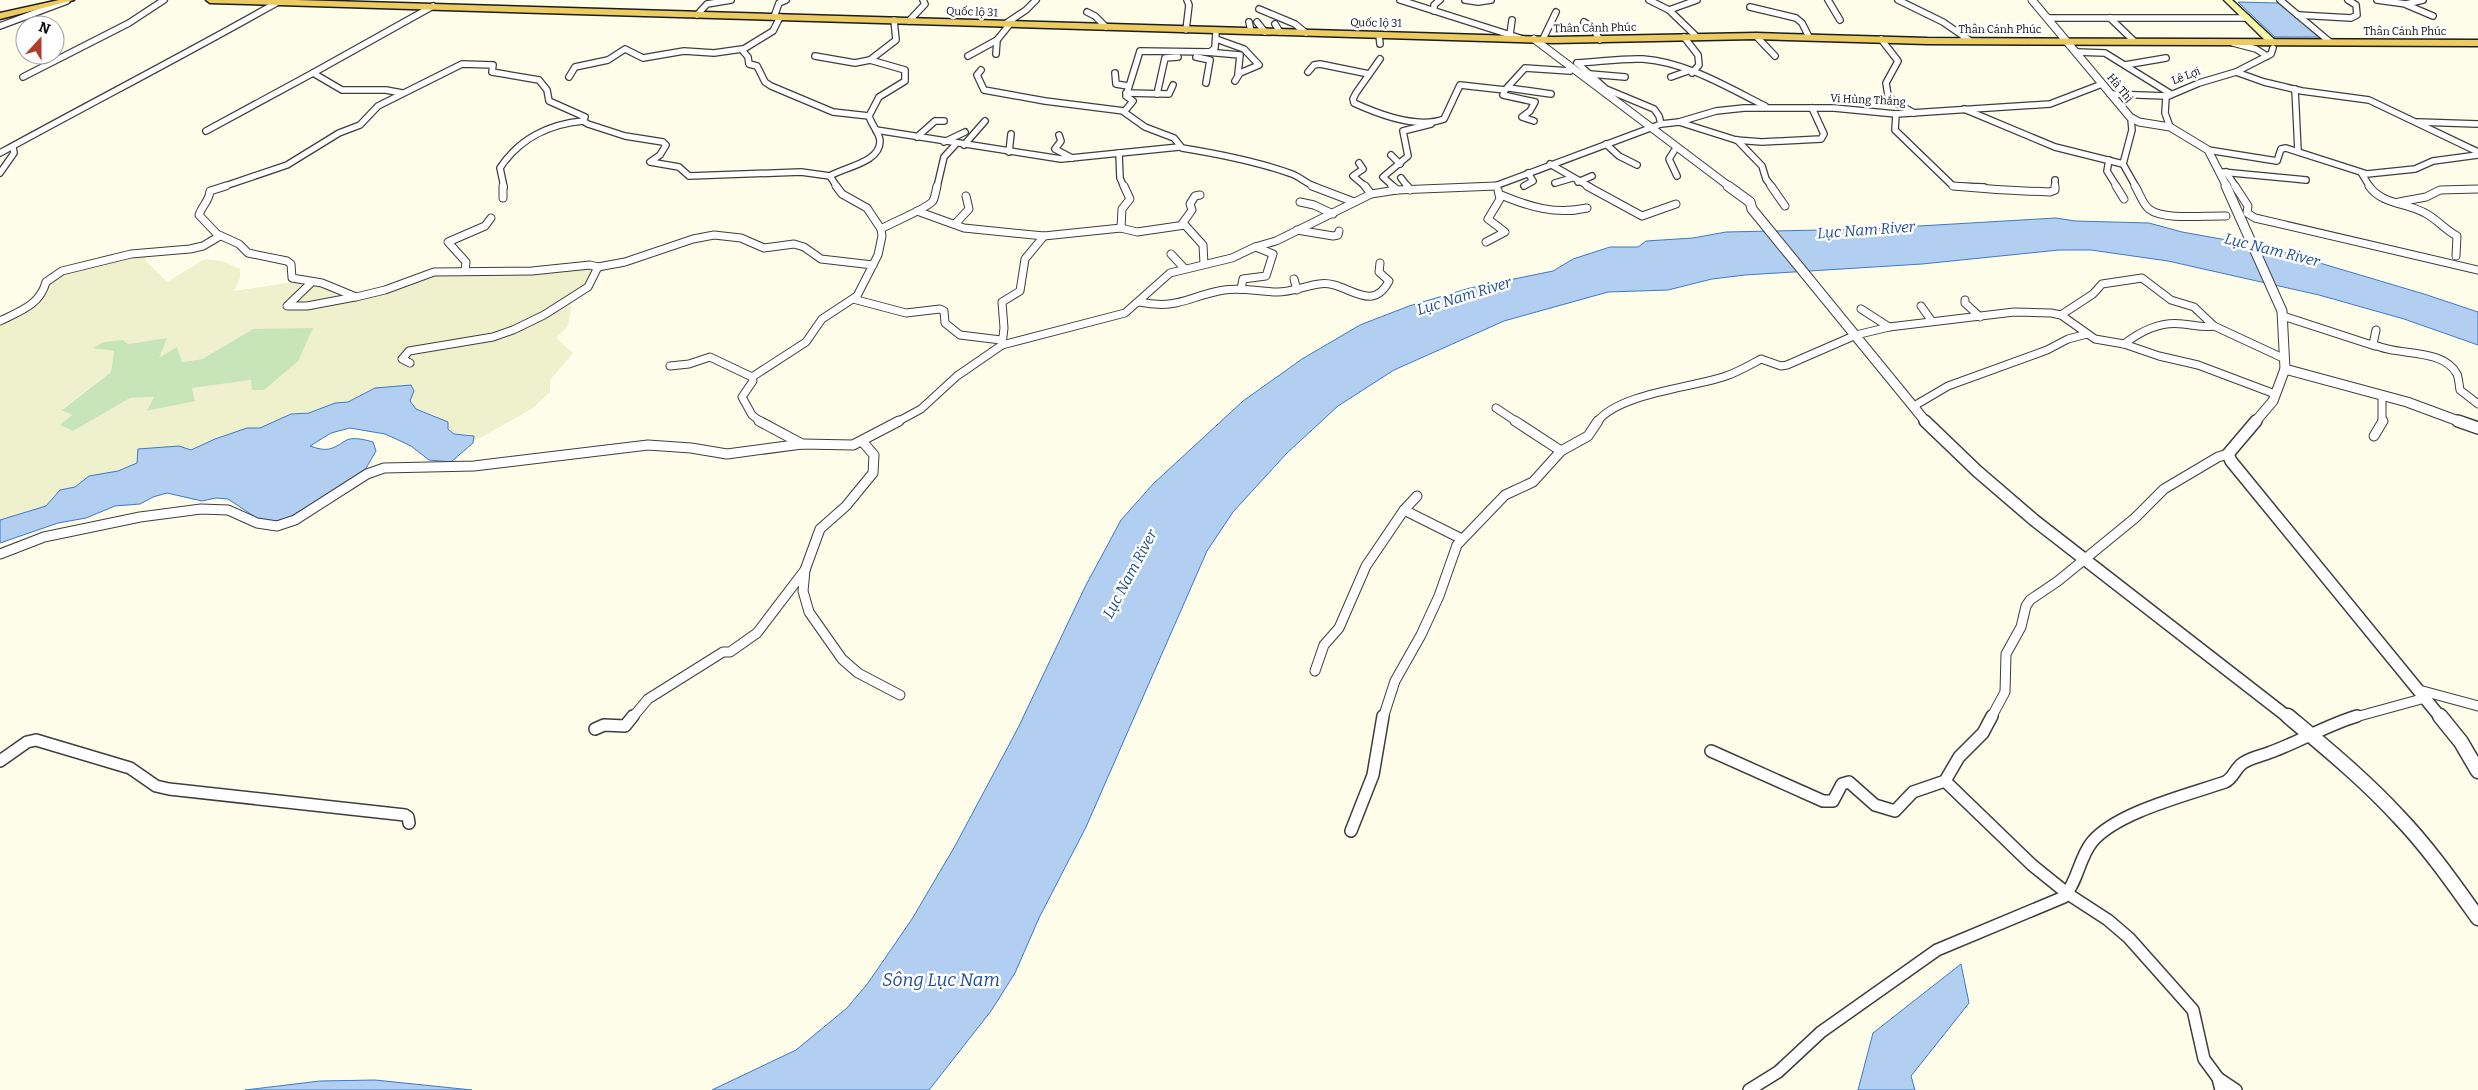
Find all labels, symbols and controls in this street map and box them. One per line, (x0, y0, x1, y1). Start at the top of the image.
street label: Quốc lộ 31 (946, 4, 999, 19)
north arrow (15, 15, 65, 65)
street label: Quốc lộ 31 (1350, 15, 1402, 30)
text: N (36, 18, 53, 38)
street label: Thân Cảnh Phúc (1553, 21, 1637, 35)
street label: Thân Cảnh Phúc (1959, 23, 2042, 36)
street label: Thân Cảnh Phúc (2364, 25, 2447, 38)
street label: Lê Lợi (2170, 64, 2203, 87)
street label: Hà Thị (2104, 71, 2136, 105)
street label: Vi Hùng Thắng (1830, 92, 1906, 108)
water label: Lục Nam River (1817, 218, 1916, 242)
water label: Lục Nam River (2222, 229, 2322, 271)
water label: Lục Nam River (1415, 273, 1514, 319)
water label: Lục Nam River (1099, 526, 1161, 621)
water label: Sông Lục Nam (882, 969, 1000, 991)

